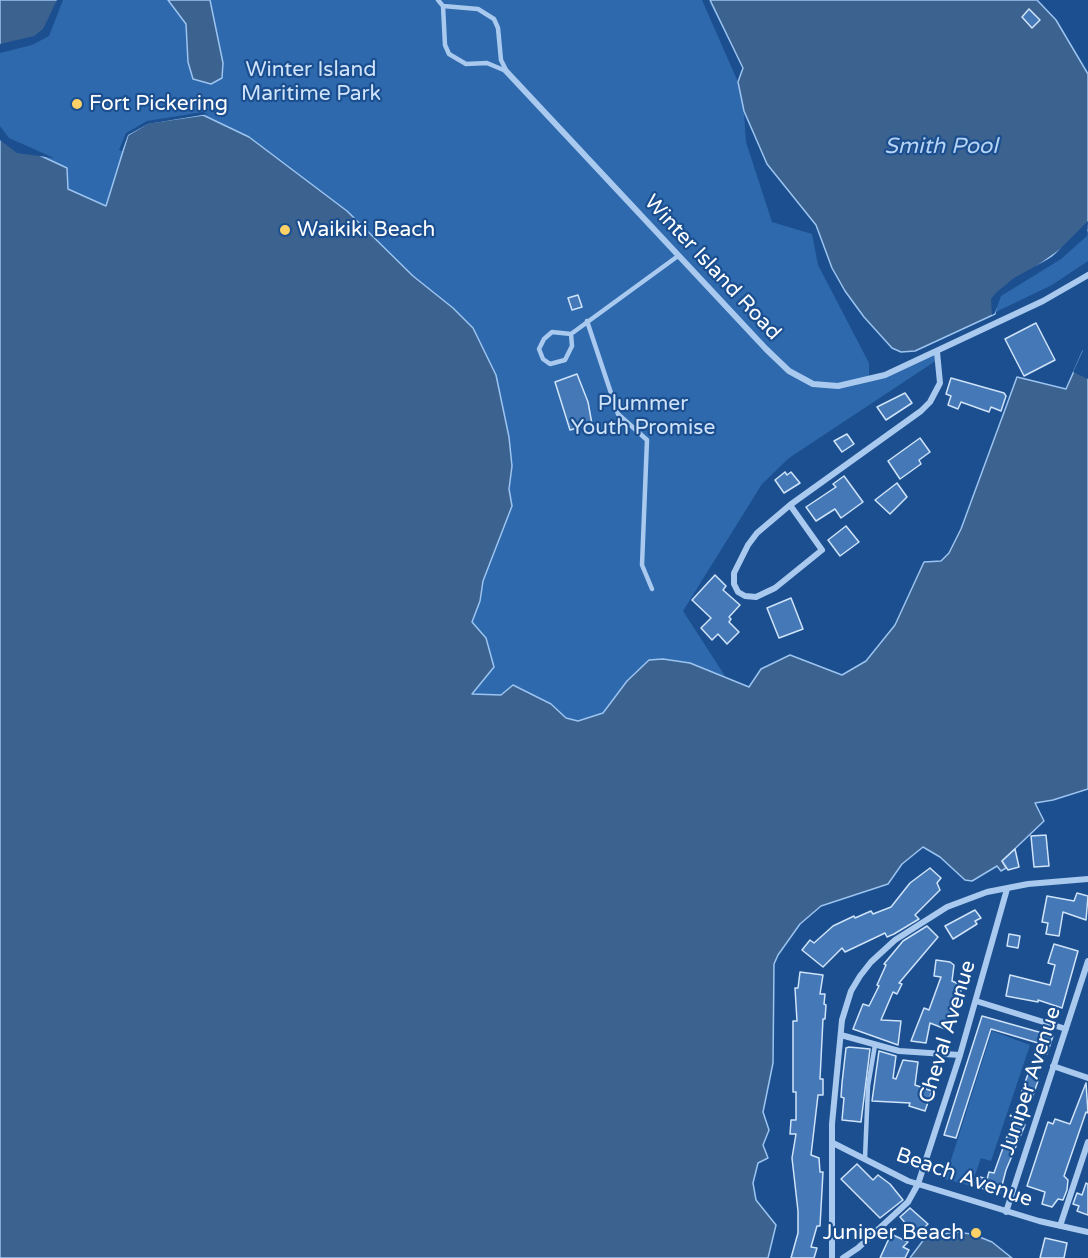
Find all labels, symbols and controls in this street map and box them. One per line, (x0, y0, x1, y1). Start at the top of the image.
park label: Winter Island Maritime Park (241, 57, 381, 107)
place label: Fort Pickering (89, 91, 228, 117)
marker: Fort Pickering (70, 97, 84, 111)
water label: Smith Pool (884, 134, 998, 160)
street label: Winter Island Road (638, 190, 786, 346)
place label: Waikiki Beach (297, 217, 435, 243)
marker: Waikiki Beach (278, 223, 292, 237)
park label: Plummer Youth Promise (571, 391, 715, 441)
street label: Cheval Avenue (914, 958, 982, 1106)
street label: Juniper Avenue (995, 1004, 1067, 1158)
street label: Beach Avenue (892, 1143, 1036, 1213)
place label: Juniper Beach (823, 1220, 964, 1246)
marker: Juniper Beach (969, 1226, 983, 1240)

